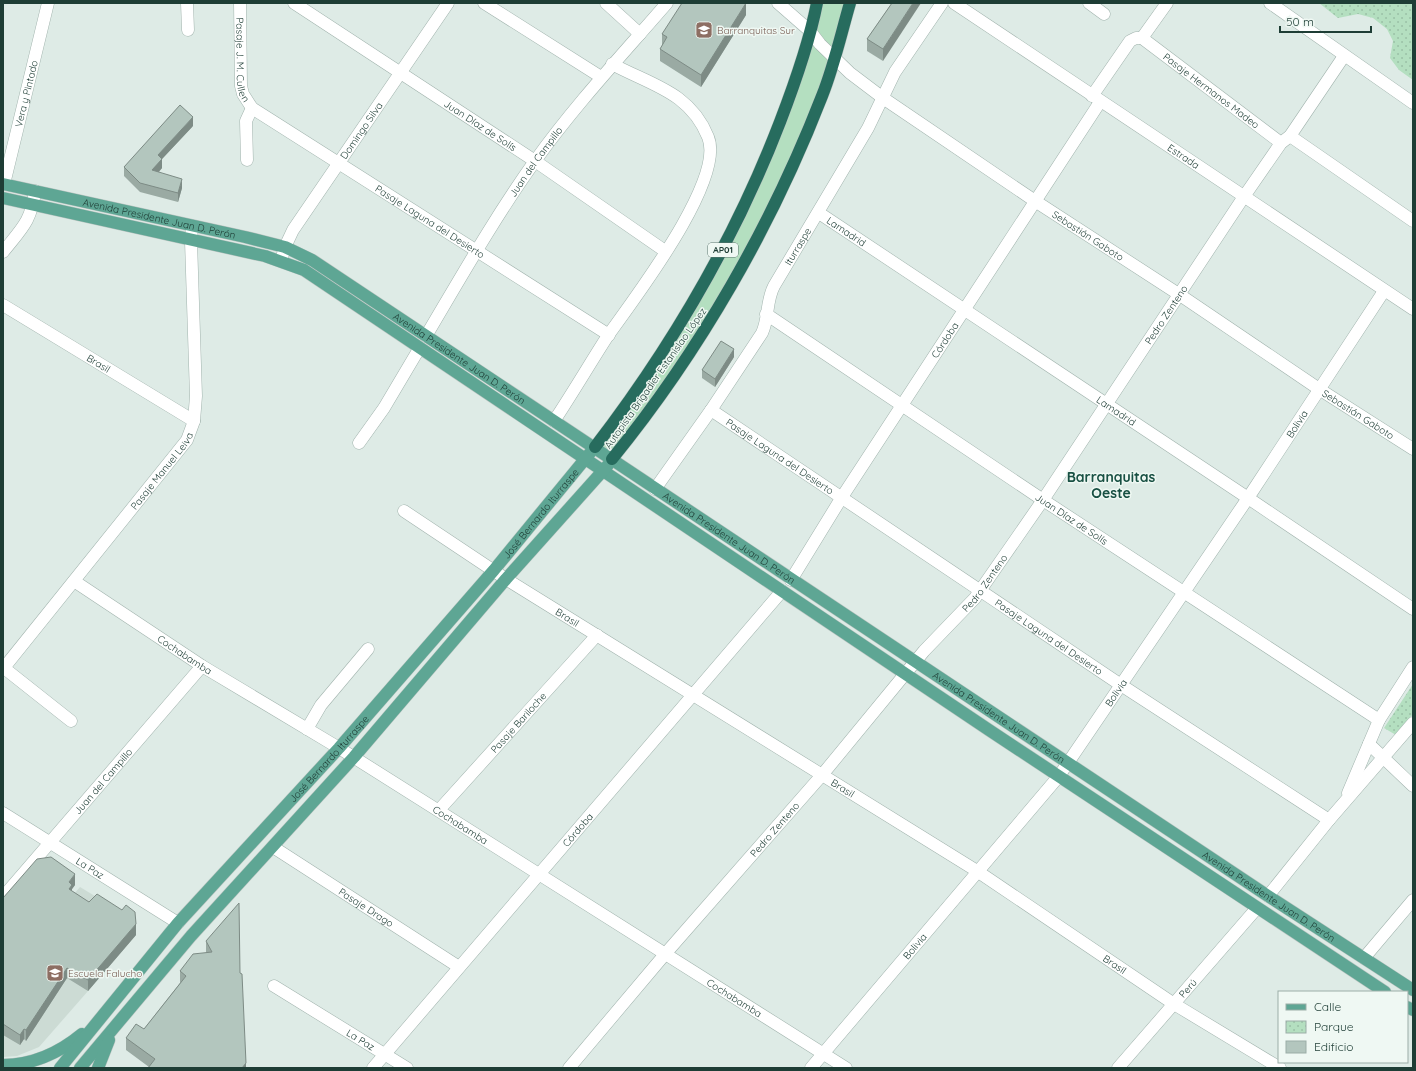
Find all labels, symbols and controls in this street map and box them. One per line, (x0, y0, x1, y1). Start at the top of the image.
scale bar (1280, 8, 1371, 34)
text: 50 m (1286, 14, 1314, 29)
street label: Pasaje J. M. Cullen (233, 17, 253, 105)
school or university icon: Barranquitas Sur (694, 20, 714, 40)
place label: Barranquitas Sur (717, 24, 795, 37)
street label: Pasaje Hermanos Madeo (1160, 50, 1262, 131)
street label: Vera y Pintado (12, 59, 41, 129)
street label: Juan Díaz de Solís (441, 97, 519, 154)
street label: Domingo Silva (337, 100, 386, 162)
street label: Juan del Campillo (506, 124, 565, 199)
street label: Estrada (1165, 141, 1202, 172)
street label: Pasaje Laguna del Desierto (373, 182, 487, 261)
street label: Avenida Presidente Juan D. Perón (81, 196, 237, 242)
street label: Sebastián Gaboto (1050, 208, 1126, 264)
street label: Lamadrid (824, 214, 868, 249)
street label: Iturraspe (782, 225, 814, 268)
road number: AP01 (708, 243, 738, 257)
street label: Pedro Zenteno (1142, 283, 1191, 347)
street label: Autopista Brigadier Estanislao López (602, 305, 709, 451)
street label: Avenida Presidente Juan D. Perón (391, 310, 528, 407)
street label: Córdoba (928, 320, 962, 361)
street label: Brasil (84, 351, 113, 376)
street label: Sebastián Gaboto (1320, 387, 1397, 442)
street label: Lamadrid (1094, 393, 1138, 429)
street label: Bolivia (1283, 408, 1311, 440)
street label: Pasaje Laguna del Desierto (723, 416, 836, 497)
street label: Pasaje Manuel Leiva (128, 431, 196, 512)
street label: José Bernardo Iturraspe (500, 466, 582, 561)
district label: Barranquitas Oeste (1067, 468, 1156, 502)
street label: Avenida Presidente Juan D. Perón (660, 489, 798, 587)
street label: Juan Díaz de Solís (1033, 491, 1111, 548)
street label: Pedro Zenteno (959, 552, 1010, 615)
street label: Pasaje Laguna del Desierto (992, 596, 1105, 678)
street label: Brasil (553, 605, 582, 630)
street label: Cochabamba (155, 632, 214, 678)
street label: Avenida Presidente Juan D. Perón (930, 669, 1067, 766)
street label: Bolivia (1102, 677, 1130, 709)
street label: Pasaje Bariloche (488, 689, 549, 756)
street label: José Bernardo Iturraspe (286, 712, 372, 805)
street label: Juan del Campillo (71, 746, 135, 817)
street label: Brasil (828, 776, 857, 801)
street label: Pedro Zenteno (747, 799, 802, 860)
street label: Cochabamba (430, 803, 490, 847)
street label: Córdoba (560, 810, 596, 850)
street label: Avenida Presidente Juan D. Perón (1200, 848, 1338, 945)
street label: La Paz (73, 855, 107, 882)
street label: Pasaje Drago (336, 885, 396, 930)
street label: Bolivia (900, 931, 930, 962)
street label: Brasil (1100, 952, 1129, 977)
school or university icon: Escuela Falucho (45, 963, 65, 983)
place label: Escuela Falucho (68, 967, 142, 980)
street label: Cochabamba (704, 976, 764, 1020)
street label: Perú (1176, 976, 1200, 1001)
legend (1278, 991, 1408, 1063)
text: Calle (1314, 999, 1342, 1014)
text: Parque (1314, 1019, 1354, 1034)
street label: La Paz (344, 1026, 377, 1054)
text: Edificio (1314, 1039, 1354, 1054)

